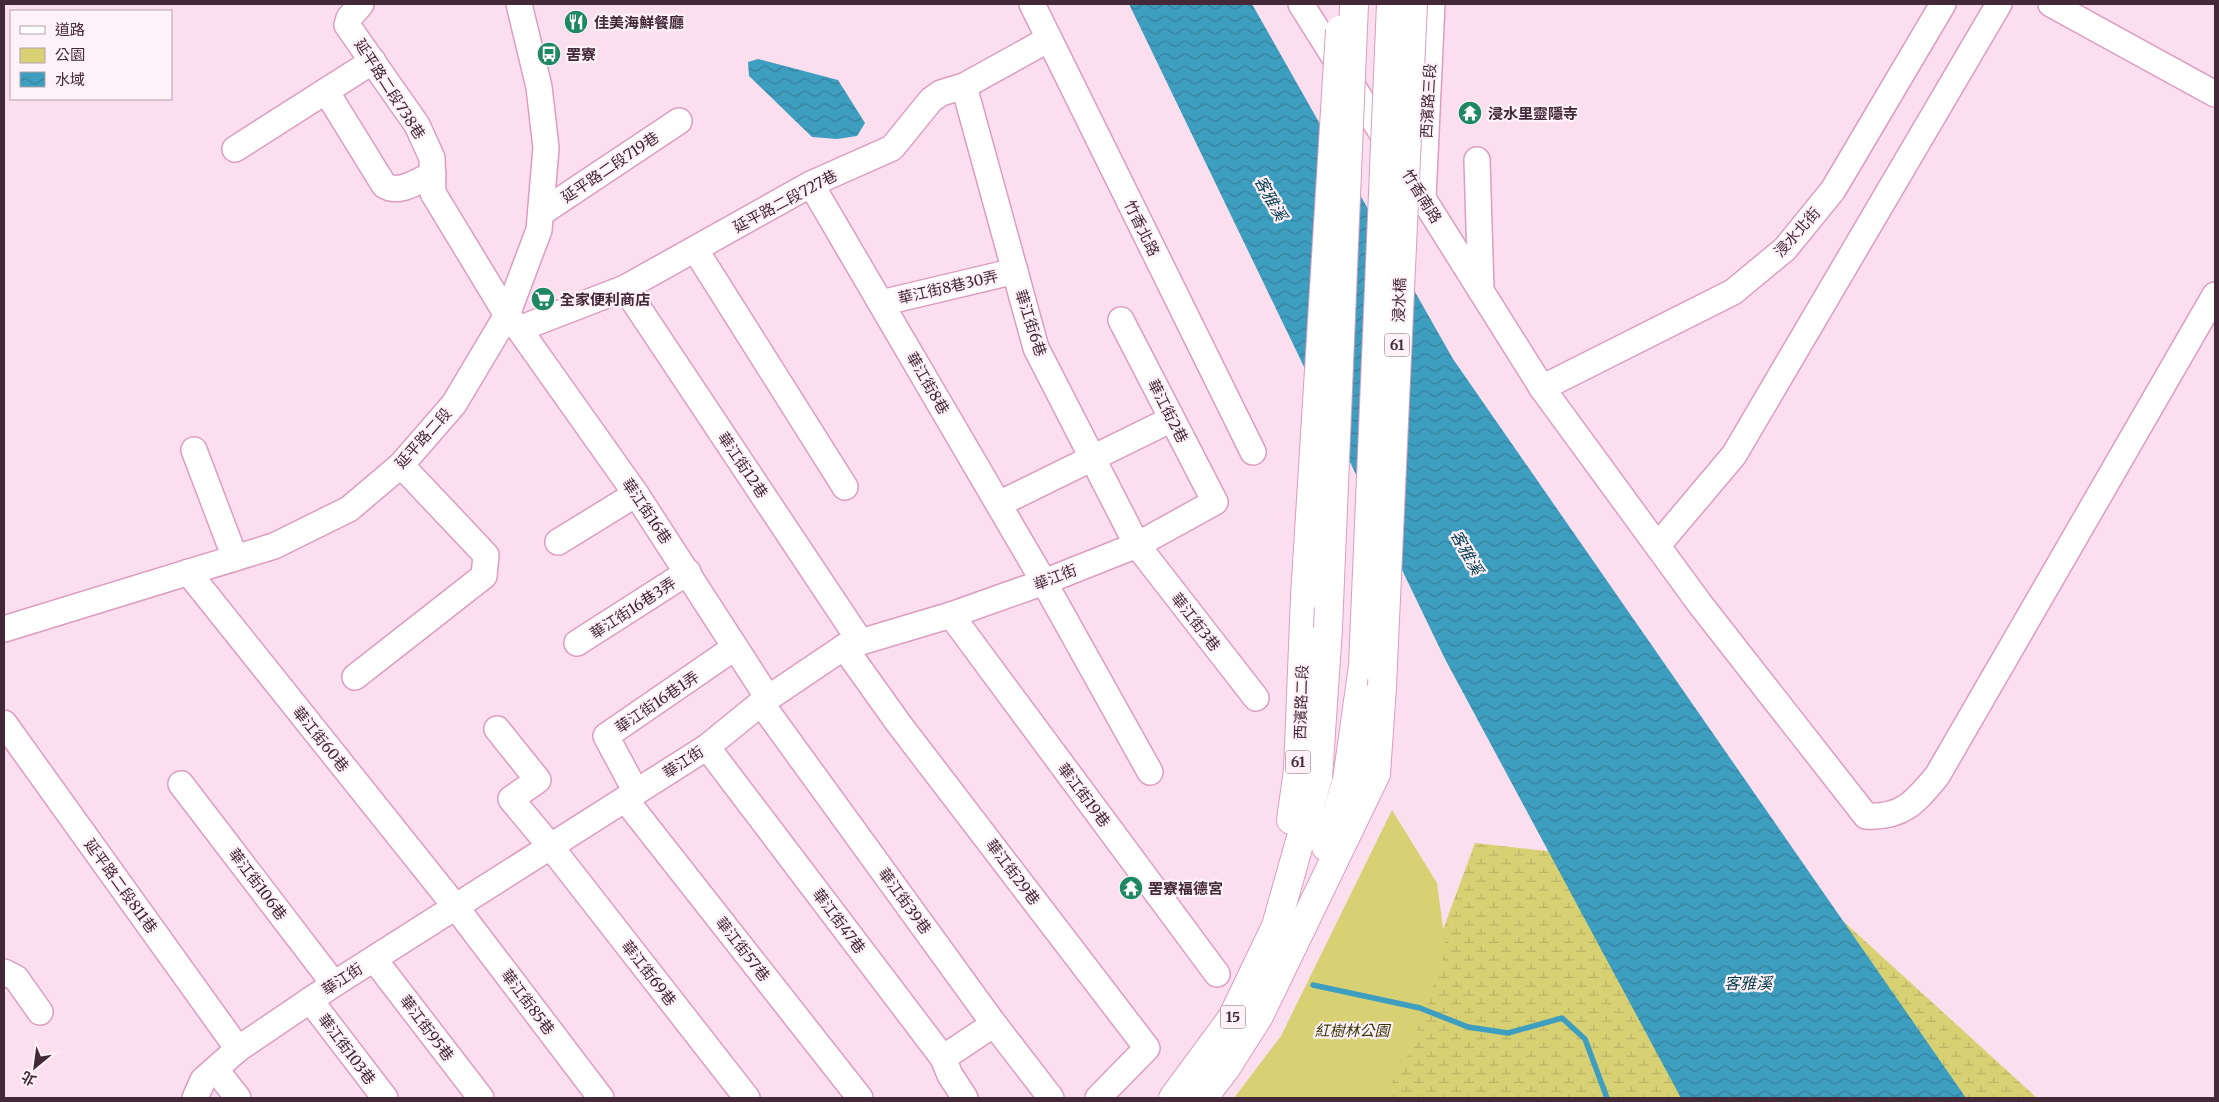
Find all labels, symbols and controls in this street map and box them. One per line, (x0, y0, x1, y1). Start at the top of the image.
restaurant icon: 佳美海鮮餐廳 (563, 9, 589, 35)
legend (10, 10, 172, 100)
place label: 佳美海鮮餐廳 (594, 13, 684, 32)
text: 道路 (55, 20, 85, 39)
street label: 延平路二段738巷 (351, 35, 429, 143)
bus stop icon: 罟寮 (536, 41, 562, 67)
text: 公園 (55, 45, 85, 64)
place label: 罟寮 (566, 45, 596, 64)
street label: 西濱路三段 (1417, 63, 1439, 139)
text: 水域 (55, 70, 85, 89)
temple icon: 浸水里靈隱寺 (1457, 100, 1483, 126)
place label: 浸水里靈隱寺 (1488, 104, 1578, 123)
street label: 延平路二段719巷 (558, 127, 662, 207)
street label: 延平路二段727巷 (730, 166, 840, 236)
street label: 竹香南路 (1398, 166, 1446, 226)
water label: 客雅溪 (1251, 172, 1292, 226)
street label: 竹香北路 (1120, 197, 1164, 259)
street label: 浸水北街 (1770, 203, 1824, 261)
street label: 華江街8巷30弄 (896, 266, 1000, 308)
street label: 浸水橋 (1389, 277, 1409, 323)
supermarket icon: 全家便利商店 (530, 286, 556, 312)
street label: 華江街6巷 (1011, 287, 1051, 359)
place label: 全家便利商店 (560, 290, 650, 309)
road number: 61 (1384, 334, 1410, 356)
street label: 華江街8巷 (903, 348, 953, 418)
street label: 華江街2巷 (1144, 376, 1192, 446)
street label: 延平路二段 (391, 404, 455, 472)
street label: 華江街12巷 (714, 428, 772, 502)
street label: 華江街16巷 (618, 474, 676, 548)
water label: 客雅溪 (1447, 526, 1488, 580)
street label: 華江街 (1031, 560, 1079, 594)
street label: 華江街16巷3弄 (586, 573, 680, 643)
street label: 華江街3巷 (1167, 589, 1225, 655)
street label: 西濱路二段 (1290, 664, 1312, 740)
street label: 華江街16巷1弄 (611, 667, 703, 737)
street label: 華江街60巷 (289, 702, 353, 776)
street label: 華江街 (659, 742, 707, 782)
road number: 61 (1286, 750, 1310, 774)
street label: 華江街19巷 (1054, 759, 1114, 831)
street label: 延平路二段811巷 (81, 835, 161, 937)
street label: 華江街29巷 (982, 835, 1044, 909)
street label: 華江街106巷 (225, 844, 291, 924)
street label: 華江街39巷 (875, 864, 935, 938)
temple icon: 罟寮福德宮 (1118, 875, 1144, 901)
place label: 罟寮福德宮 (1148, 879, 1223, 898)
street label: 華江街47巷 (808, 885, 870, 957)
street label: 華江街57巷 (712, 913, 774, 985)
street label: 華江街69巷 (618, 937, 680, 1009)
street label: 華江街 (318, 959, 366, 999)
street label: 華江街85巷 (497, 966, 559, 1038)
water label: 客雅溪 (1724, 973, 1774, 993)
street label: 華江街95巷 (396, 991, 458, 1065)
road number: 15 (1220, 1006, 1246, 1028)
street label: 華江街103巷 (314, 1010, 380, 1088)
park label: 紅樹林公園 (1314, 1021, 1391, 1040)
north arrow (10, 1042, 60, 1092)
text: 北 (18, 1067, 39, 1090)

